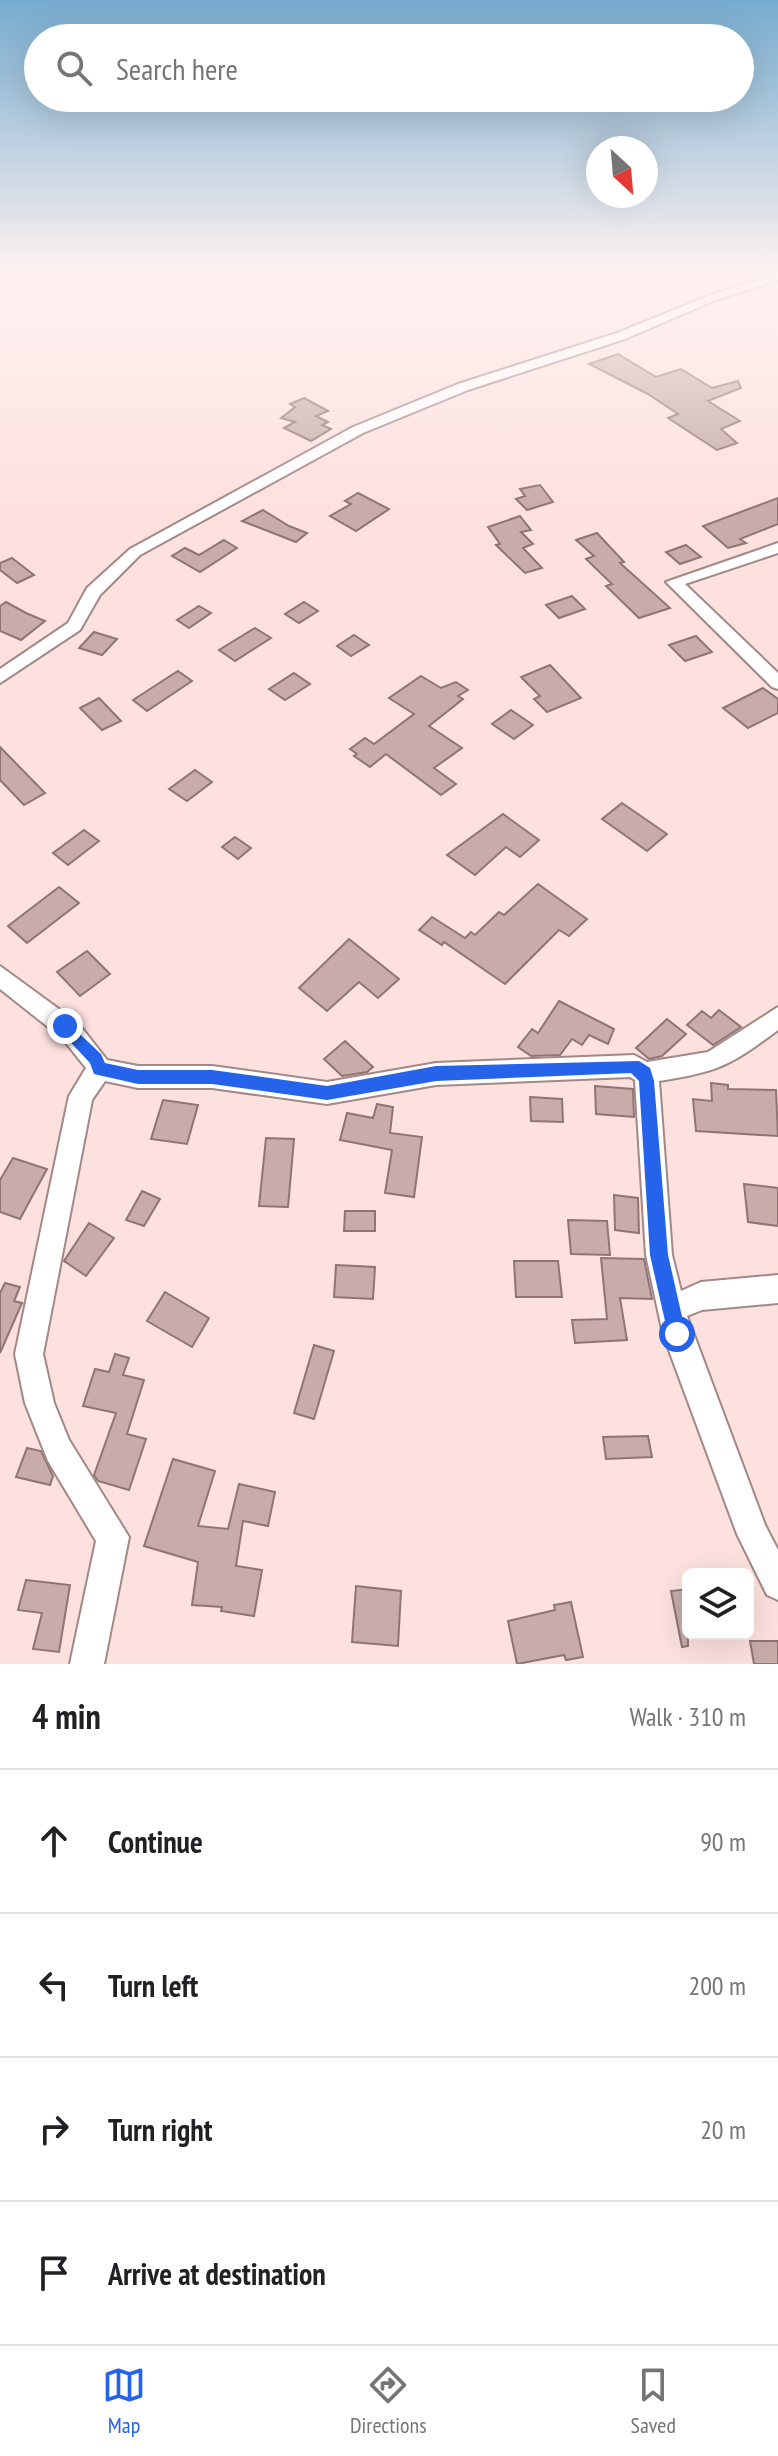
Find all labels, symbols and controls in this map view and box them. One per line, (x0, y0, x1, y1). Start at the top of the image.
search box (24, 24, 754, 112)
icon: search (52, 46, 96, 90)
text: Search here (116, 49, 238, 88)
north arrow (586, 136, 658, 208)
route end (47, 1008, 83, 1044)
route start (659, 1316, 695, 1352)
map controls (682, 1568, 754, 1640)
button: layers (682, 1568, 754, 1640)
text: 4 min (32, 1694, 101, 1738)
text: Walk · 310 m (629, 1700, 746, 1733)
icon: ahead (32, 1819, 76, 1863)
text: Continue (108, 1822, 203, 1861)
text: 90 m (700, 1825, 746, 1858)
icon: left (32, 1963, 76, 2007)
text: Turn left (108, 1966, 198, 2005)
text: 200 m (688, 1969, 746, 2002)
icon: right (32, 2107, 76, 2151)
text: Turn right (108, 2110, 212, 2149)
text: 20 m (700, 2113, 746, 2146)
icon: arrive (32, 2251, 76, 2295)
text: Arrive at destination (108, 2254, 326, 2293)
tab: Map (102, 2363, 146, 2439)
tab: Directions (350, 2363, 427, 2439)
tab: Saved (631, 2363, 676, 2439)

